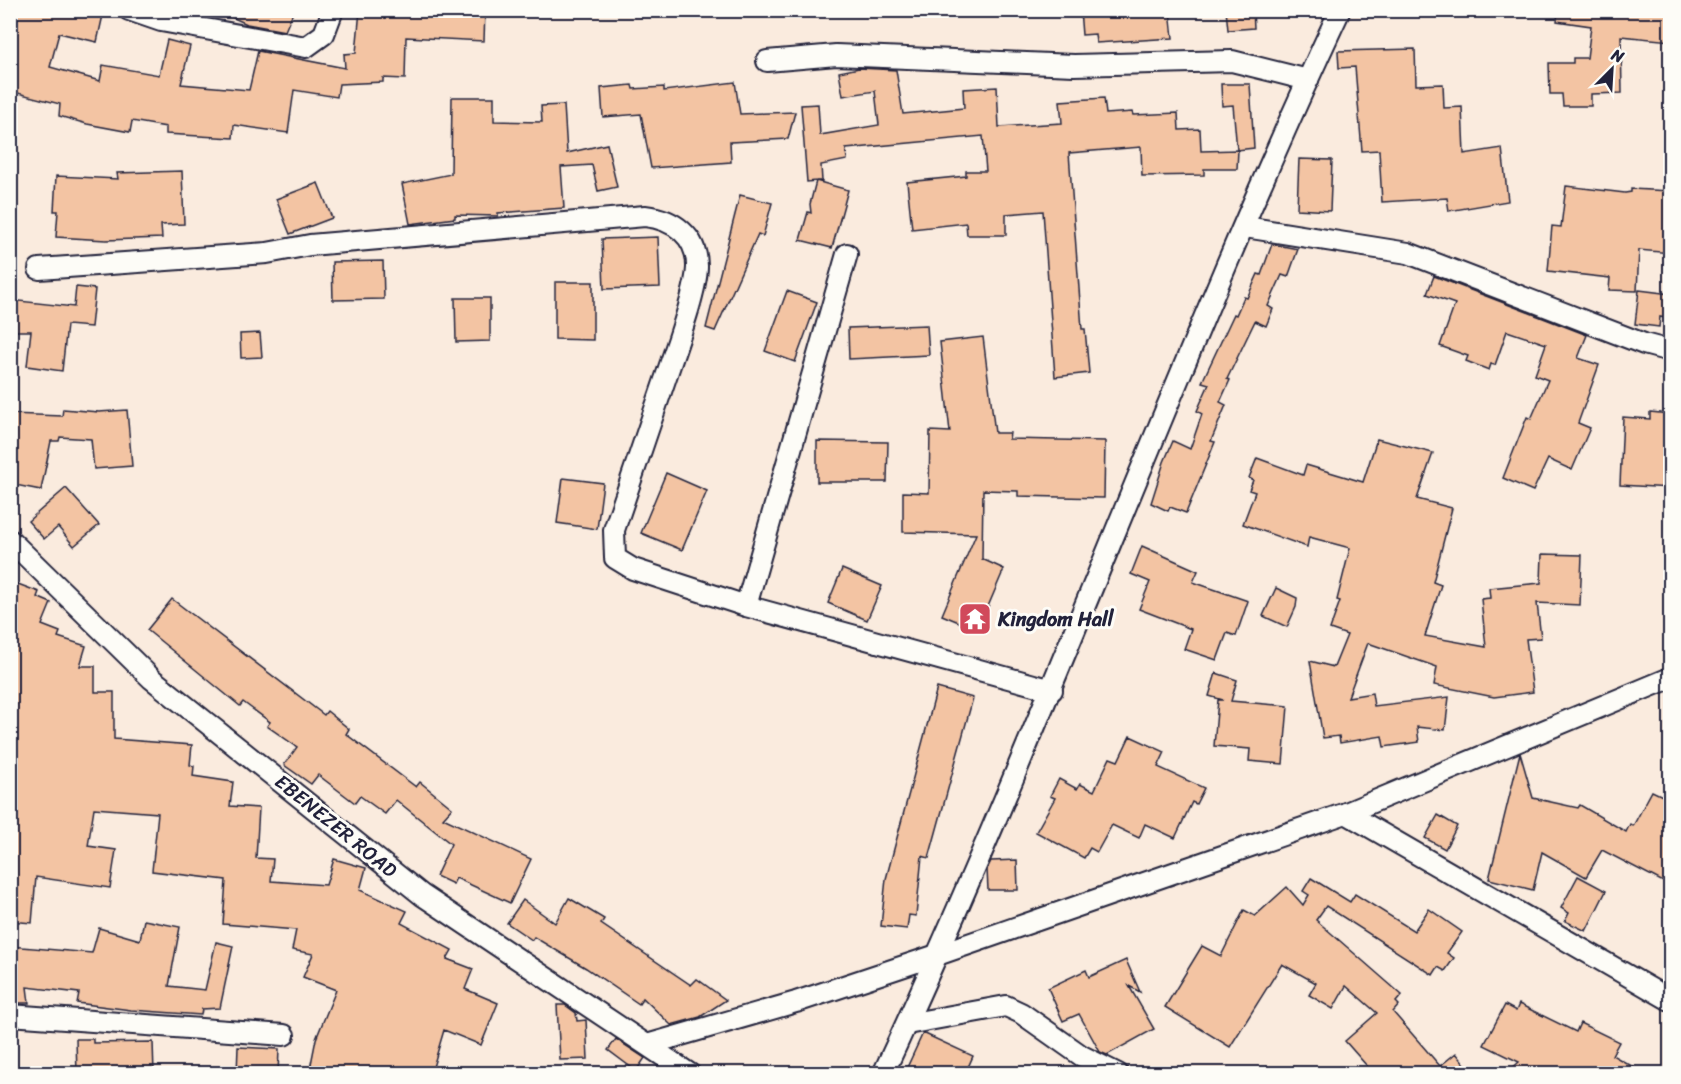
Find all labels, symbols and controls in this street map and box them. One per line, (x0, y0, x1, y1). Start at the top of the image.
north arrow (1582, 39, 1642, 99)
text: N (1606, 40, 1630, 72)
temple icon: Kingdom Hall (957, 601, 993, 637)
place label: Kingdom Hall (997, 602, 1115, 637)
street label: EBENEZER ROAD (267, 765, 405, 887)

